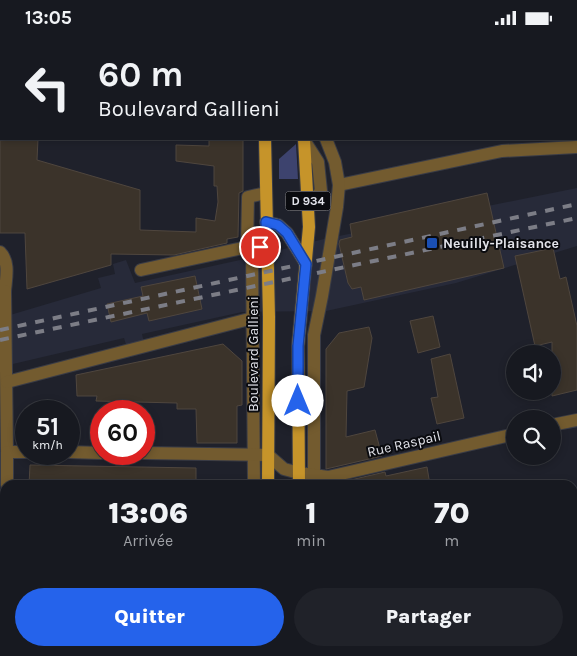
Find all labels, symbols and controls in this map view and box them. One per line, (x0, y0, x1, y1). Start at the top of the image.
text: 13:05 (25, 7, 72, 29)
text: 60 m (98, 54, 183, 95)
icon: left (15, 55, 80, 120)
text: Boulevard Gallieni (98, 96, 280, 122)
road number: D 934 (286, 192, 330, 211)
pin (239, 226, 281, 268)
icon: arrive (246, 233, 274, 261)
place label: Neuilly-Plaisance (443, 235, 559, 252)
marker: Neuilly-Plaisance (425, 236, 439, 250)
street label: Boulevard Gallieni (245, 296, 262, 412)
map controls (506, 345, 561, 465)
button: sound (506, 345, 561, 400)
position arrow (271, 374, 323, 426)
speed limit sign: 60 (90, 400, 155, 465)
button: search (506, 410, 561, 465)
text: 51 (36, 412, 59, 441)
street label: Rue Raspail (365, 427, 443, 461)
text: km/h (32, 438, 63, 452)
text: 13:06 (108, 495, 188, 531)
text: 1 (305, 495, 317, 531)
text: 70 (434, 495, 470, 531)
text: Arrivée (123, 531, 173, 550)
text: min (296, 531, 326, 550)
text: m (444, 531, 459, 550)
button: Quitter (15, 588, 284, 646)
button: Partager (294, 588, 563, 646)

